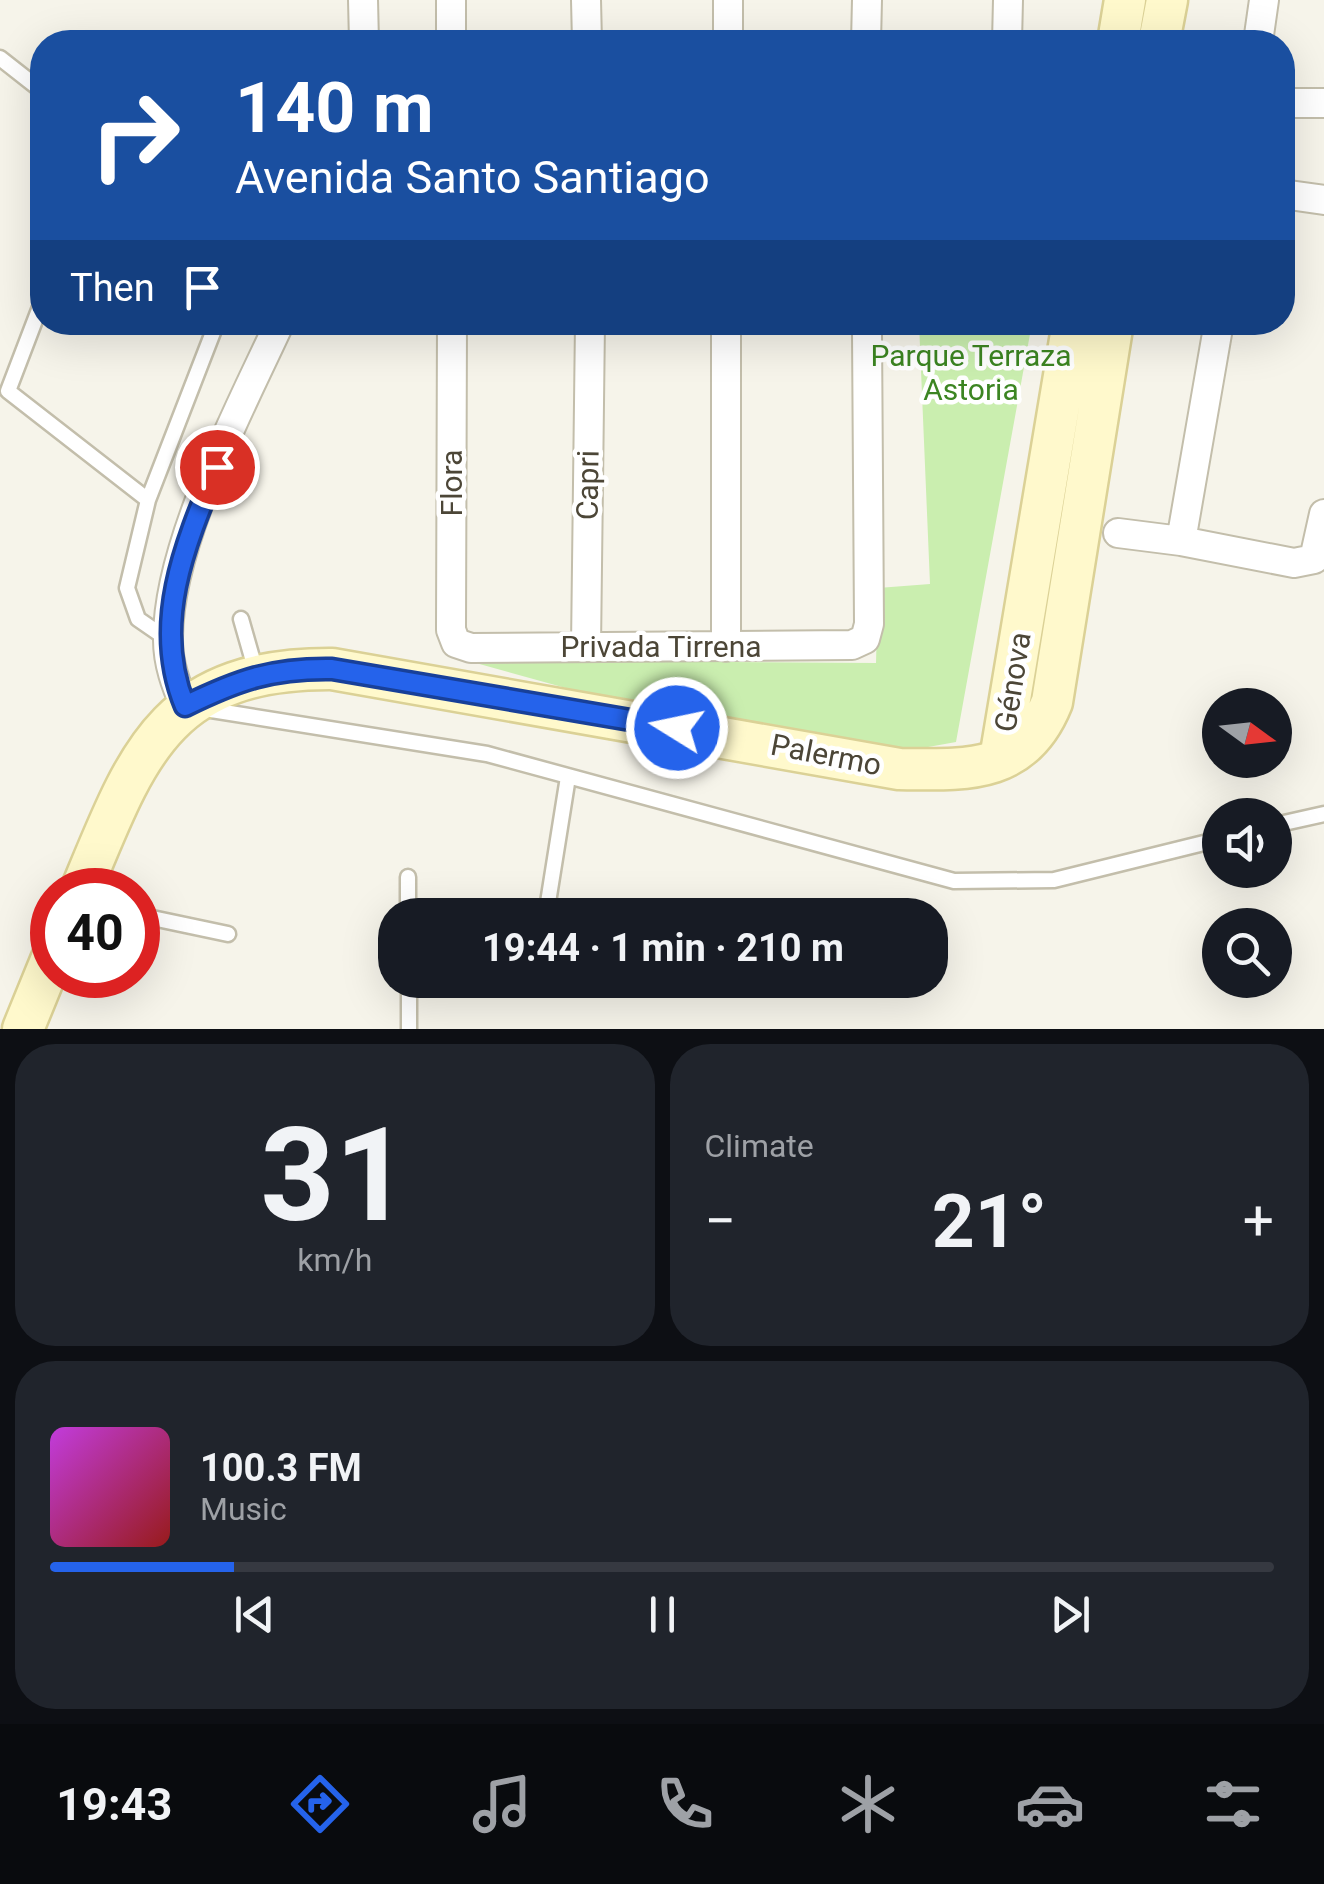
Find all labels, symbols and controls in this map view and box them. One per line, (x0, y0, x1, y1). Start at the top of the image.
text: 140 m (235, 67, 434, 149)
icon: right (70, 70, 200, 200)
text: Avenida Santo Santiago (235, 151, 710, 204)
icon: arrive (175, 260, 230, 315)
text: Then (70, 266, 155, 310)
park label: Parque Terraza Astoria (871, 338, 1071, 407)
pin (175, 425, 260, 510)
icon: arrive (190, 440, 245, 495)
street label: Flora (434, 450, 469, 516)
street label: Capri (569, 450, 606, 520)
street label: Privada Tirrena (560, 629, 762, 664)
street label: Génova (987, 630, 1038, 734)
position arrow (625, 676, 729, 780)
north arrow (1202, 688, 1292, 778)
map controls (1202, 688, 1292, 998)
street label: Palermo (768, 727, 884, 782)
button: sound (1202, 798, 1292, 888)
speed limit sign: 40 (30, 868, 160, 998)
button: search (1202, 908, 1292, 998)
text: 19:44 · 1 min · 210 m (482, 926, 844, 970)
text: 31 (260, 1099, 409, 1252)
text: Climate (705, 1127, 814, 1165)
text: 21° (932, 1177, 1047, 1265)
text: − (705, 1189, 736, 1253)
text: + (1243, 1189, 1274, 1253)
text: km/h (297, 1241, 372, 1279)
text: 100.3 FM (200, 1446, 362, 1490)
text: Music (200, 1490, 287, 1528)
icon: previous (227, 1587, 282, 1642)
icon: pause (635, 1587, 690, 1642)
icon: next (1043, 1587, 1098, 1642)
icon: directions (285, 1769, 355, 1839)
icon: music (467, 1769, 537, 1839)
icon: phone (650, 1769, 720, 1839)
icon: climate (833, 1769, 903, 1839)
icon: car (1015, 1769, 1085, 1839)
icon: filters (1198, 1769, 1268, 1839)
text: 19:43 (56, 1778, 172, 1831)

